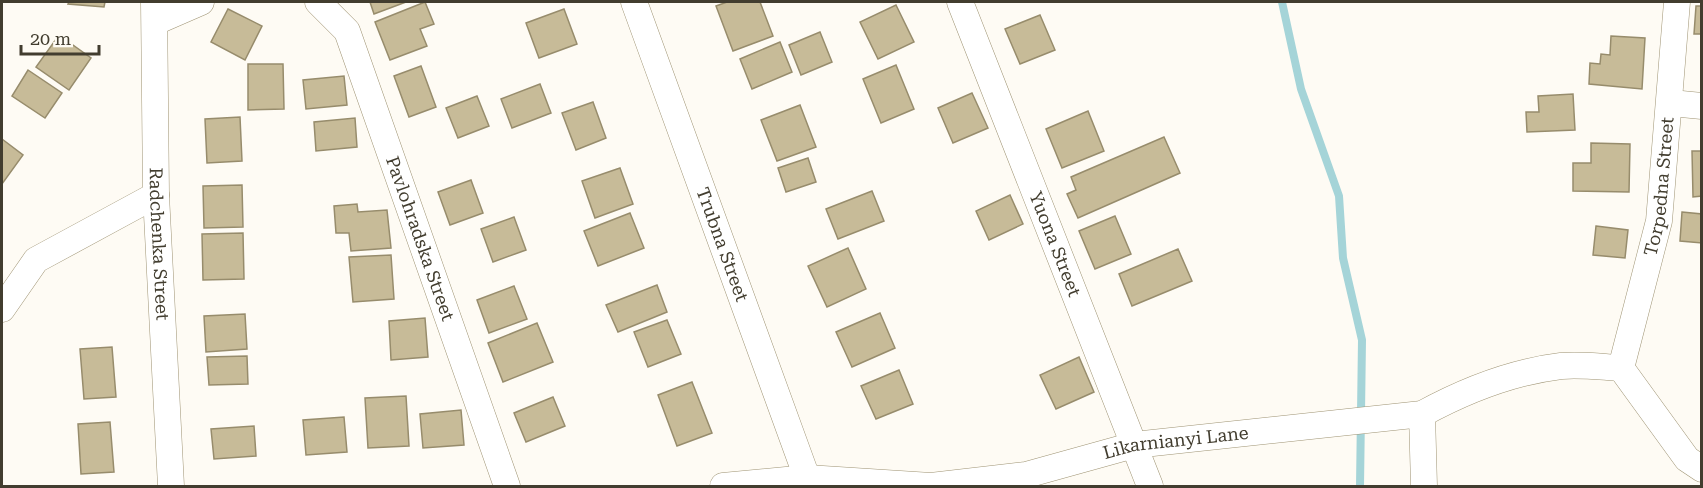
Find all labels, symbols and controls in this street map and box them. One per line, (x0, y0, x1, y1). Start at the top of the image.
scale bar (21, 18, 99, 56)
text: 20 m (30, 28, 71, 49)
street label: Torpedna Street (1639, 116, 1678, 258)
street label: Pavlohradska Street (382, 153, 459, 324)
street label: Radchenka Street (146, 167, 173, 321)
street label: Trubna Street (692, 184, 753, 304)
street label: Yuona Street (1025, 188, 1086, 300)
street label: Likarnianyi Lane (1100, 422, 1250, 463)

